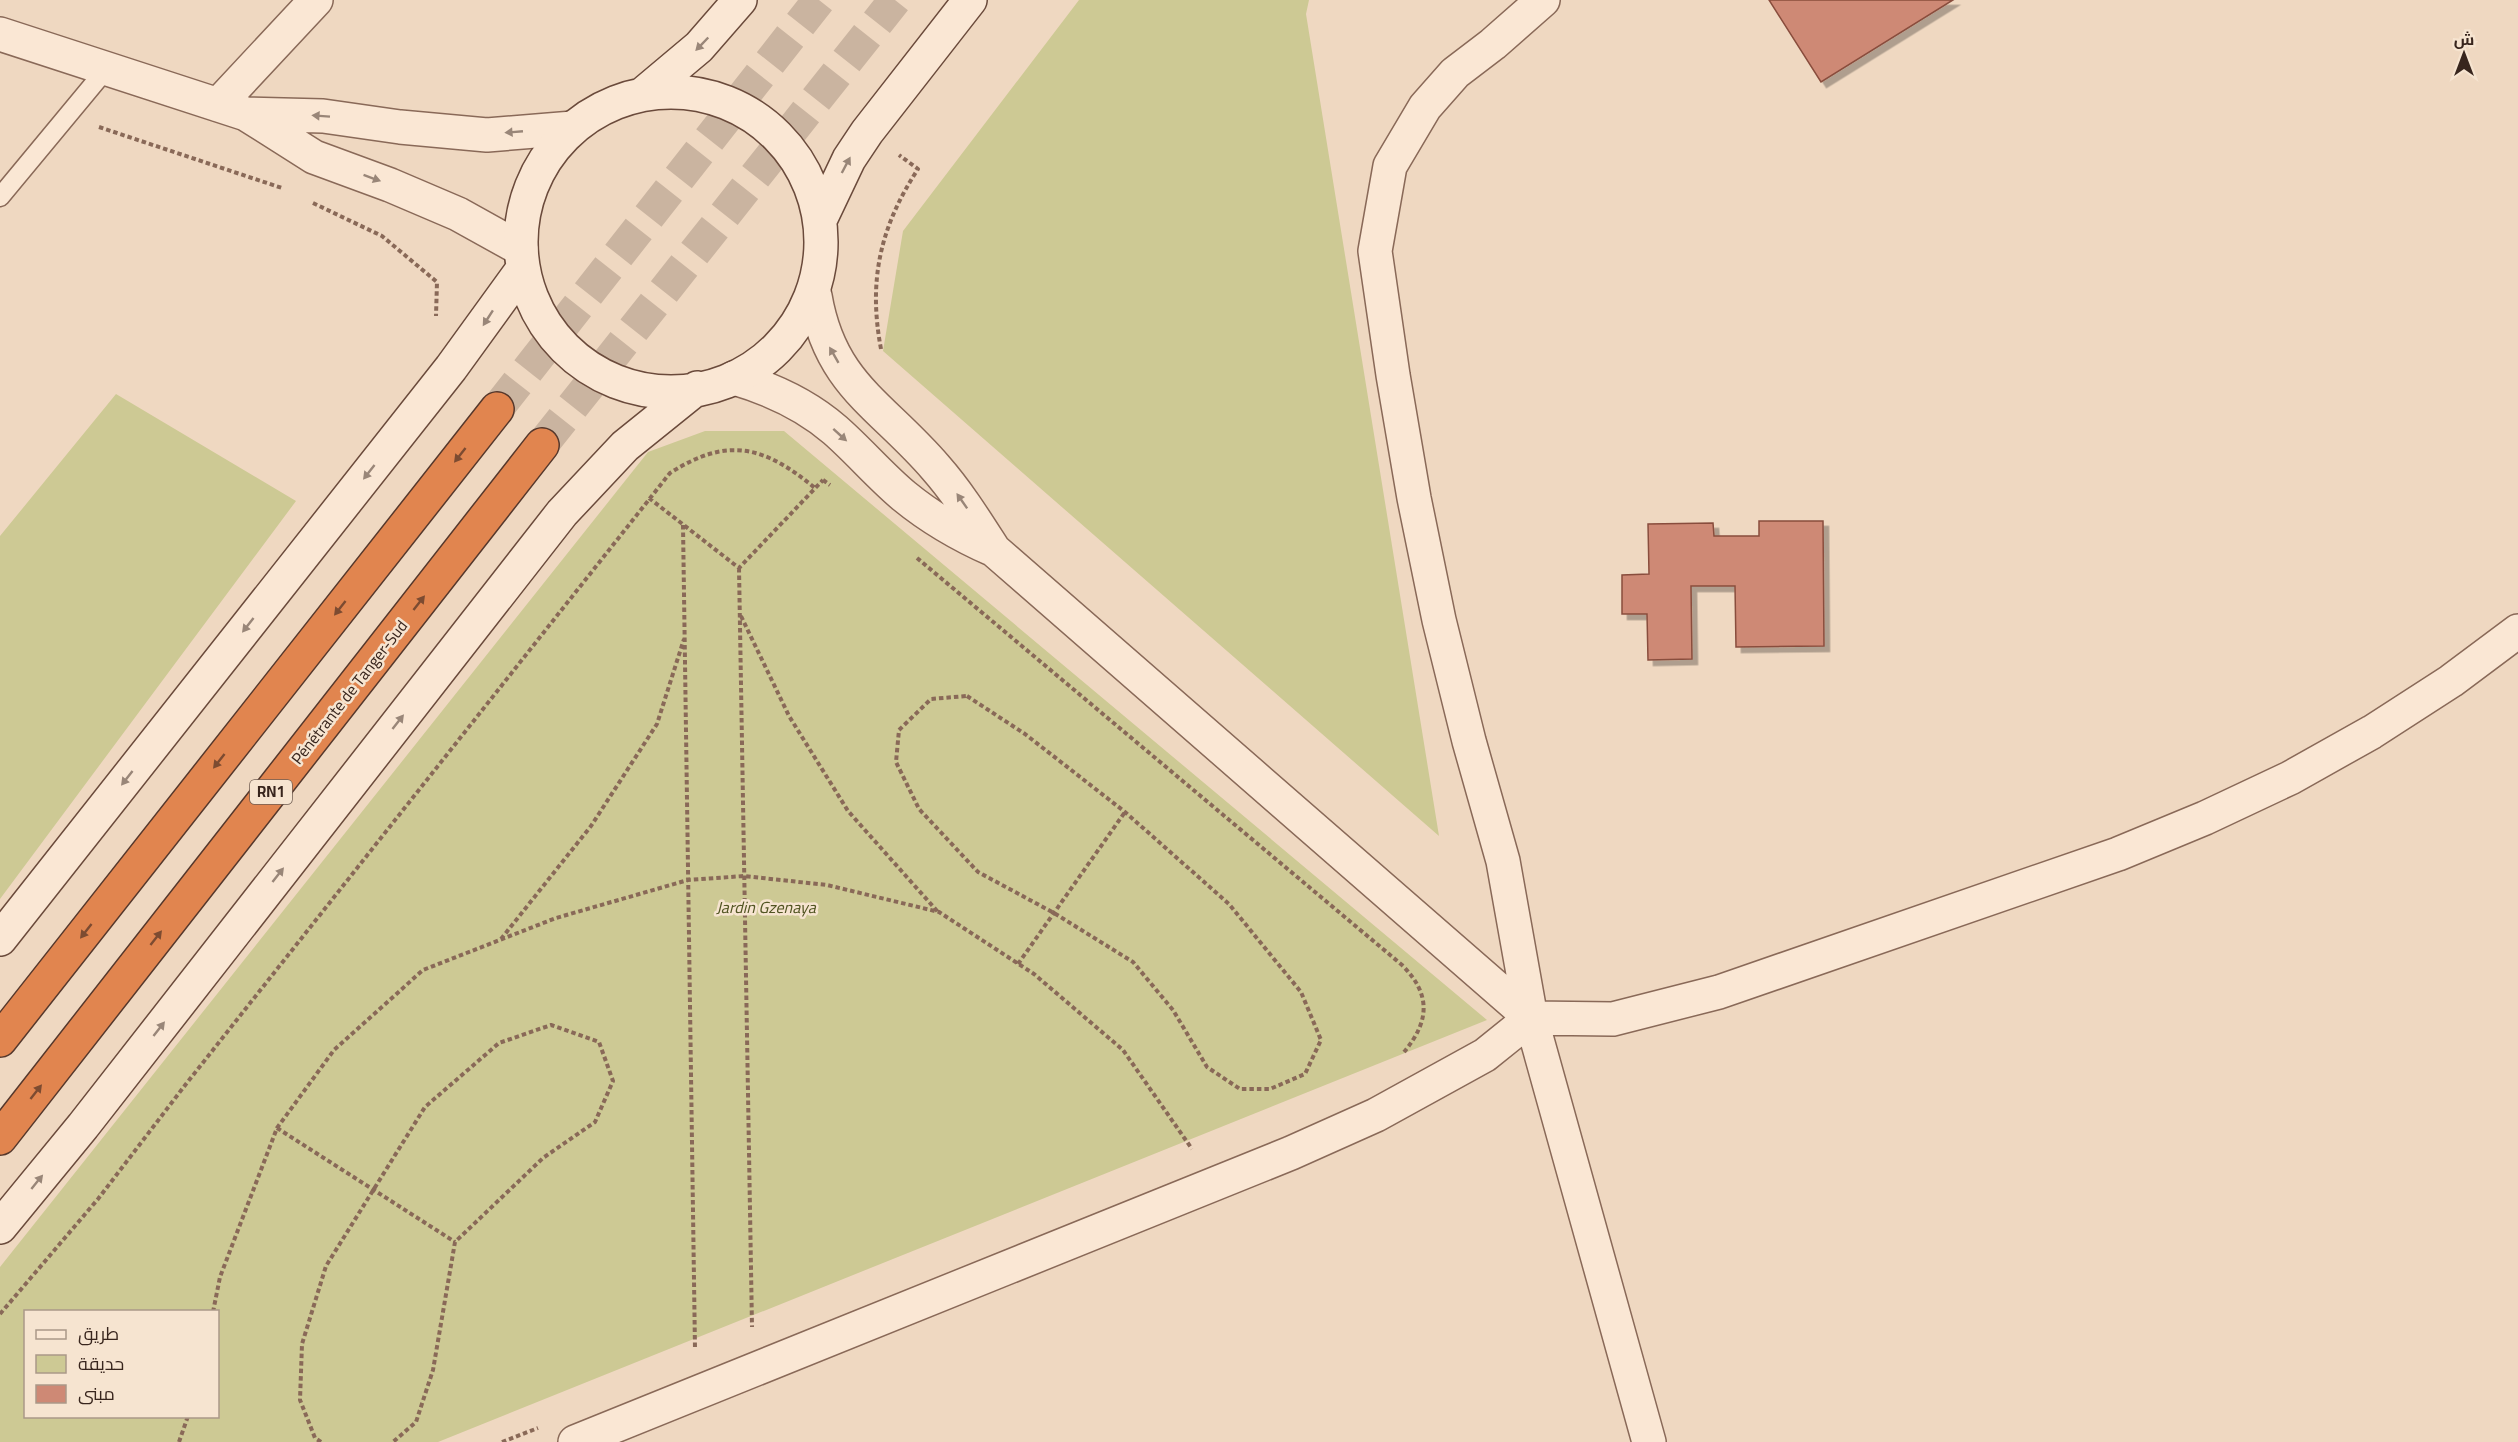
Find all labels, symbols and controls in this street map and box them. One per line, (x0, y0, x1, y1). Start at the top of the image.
north arrow (2434, 24, 2494, 84)
text: ش (2454, 24, 2474, 54)
one-way arrow (695, 36, 709, 51)
one-way arrow (311, 111, 330, 121)
one-way arrow (505, 128, 524, 137)
one-way arrow (841, 157, 851, 174)
one-way arrow (363, 174, 381, 184)
one-way arrow (483, 310, 494, 326)
one-way arrow (829, 347, 839, 364)
one-way arrow (832, 428, 847, 441)
one-way arrow (455, 447, 467, 462)
one-way arrow (362, 464, 375, 480)
one-way arrow (956, 494, 968, 510)
one-way arrow (412, 595, 425, 611)
one-way arrow (333, 600, 346, 616)
street label: Pénétrante de Tanger-Sud (283, 613, 415, 771)
one-way arrow (241, 617, 254, 633)
one-way arrow (392, 714, 404, 729)
one-way arrow (214, 754, 226, 769)
one-way arrow (121, 770, 134, 785)
road number: RN1 (250, 780, 292, 804)
one-way arrow (271, 867, 284, 883)
park label: Jardin Gzenaya (715, 892, 817, 922)
one-way arrow (79, 923, 92, 939)
one-way arrow (150, 931, 162, 946)
one-way arrow (152, 1022, 164, 1037)
one-way arrow (30, 1084, 42, 1100)
one-way arrow (30, 1175, 43, 1190)
legend (24, 1310, 219, 1418)
text: طريق (78, 1317, 119, 1350)
text: حديقة (78, 1347, 124, 1380)
text: مبنى (78, 1377, 115, 1410)

